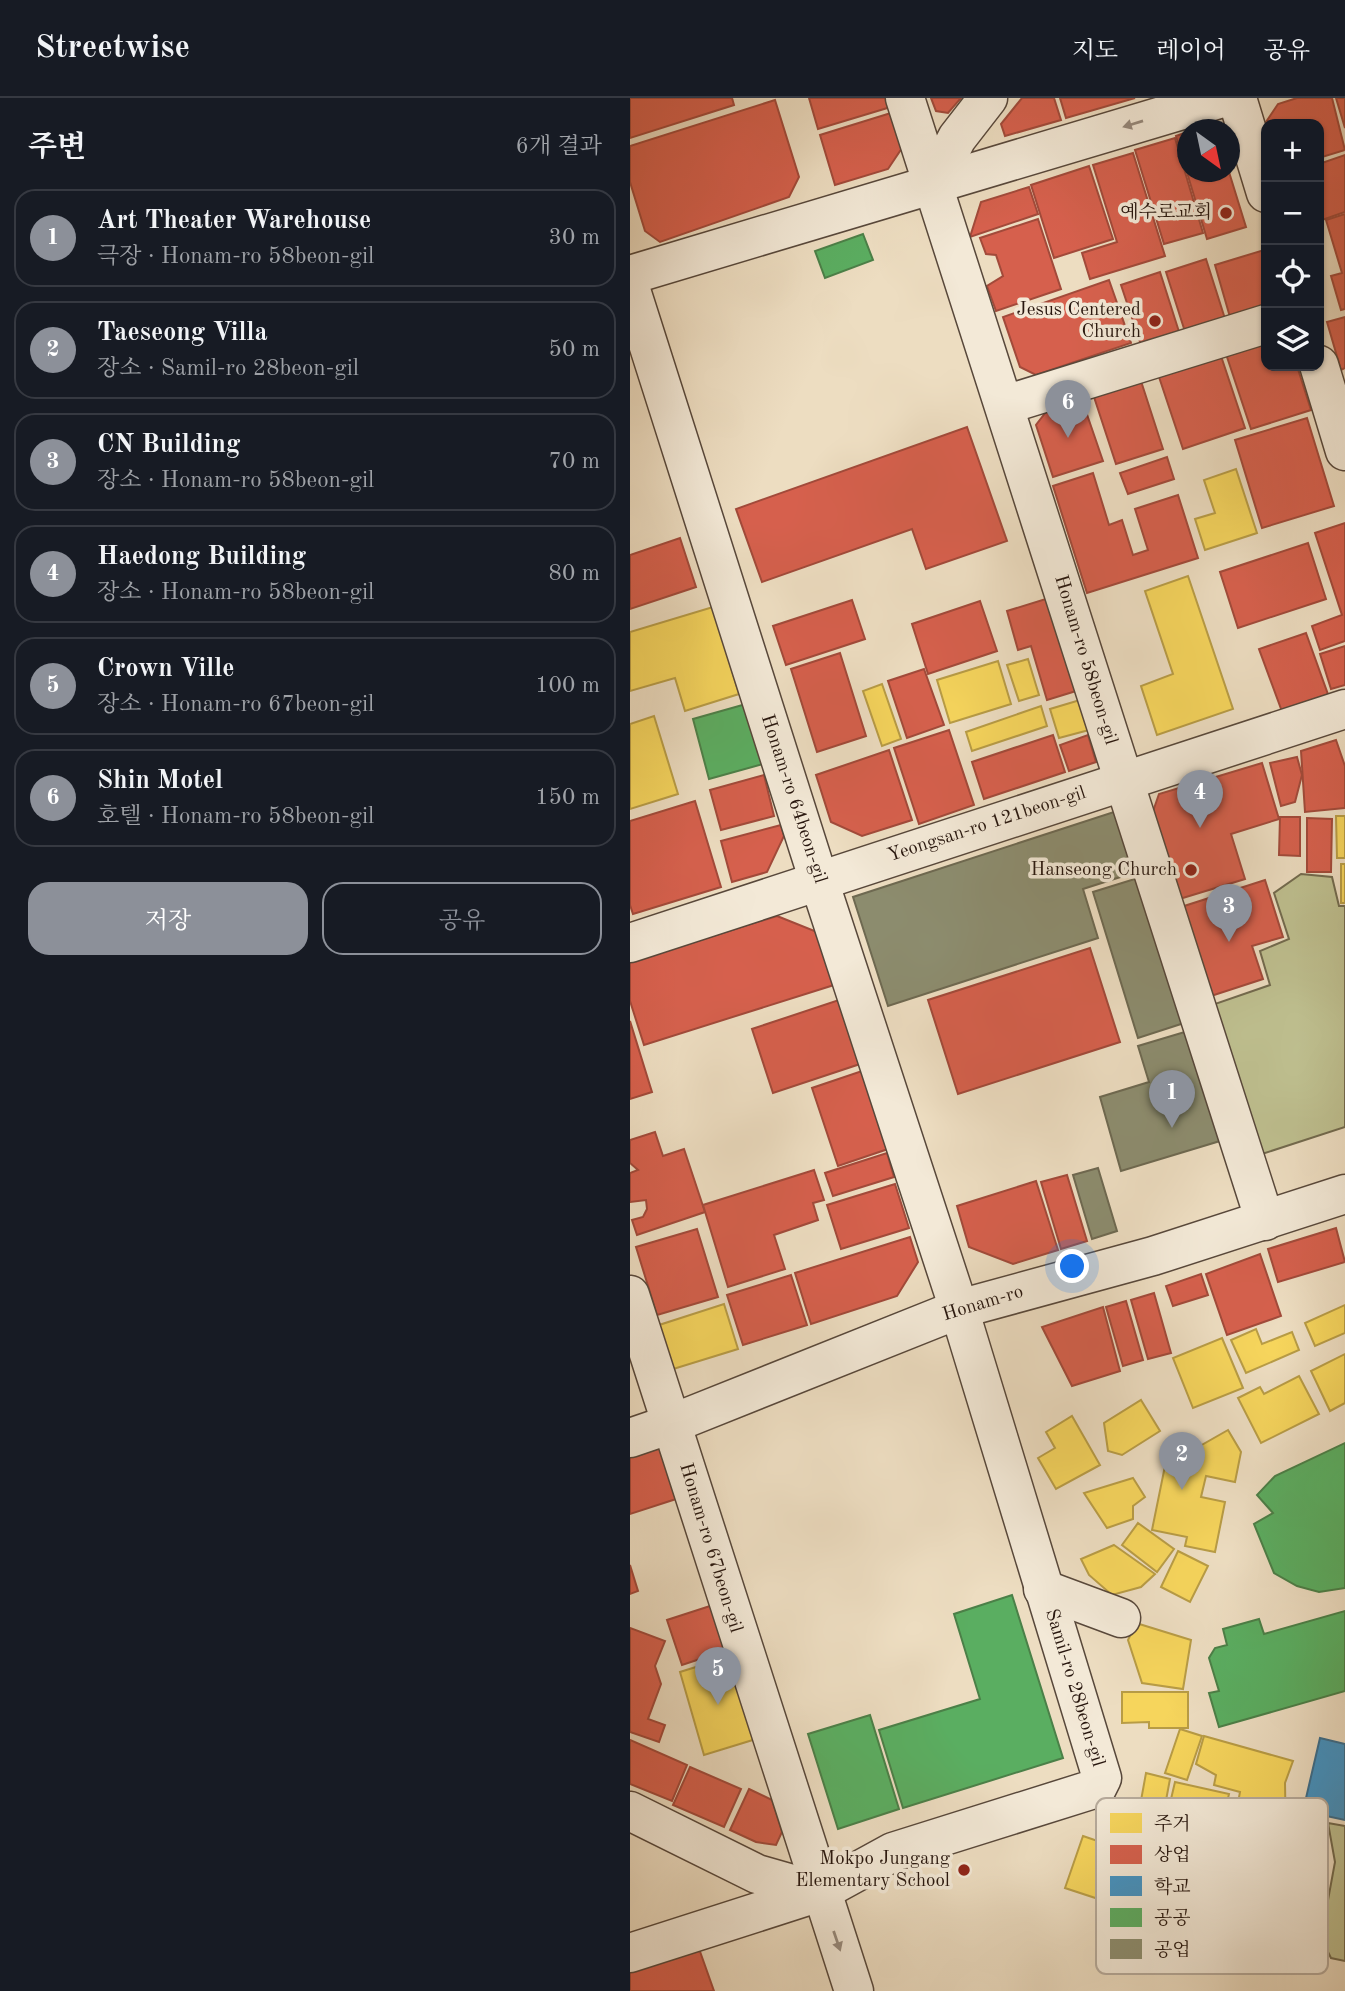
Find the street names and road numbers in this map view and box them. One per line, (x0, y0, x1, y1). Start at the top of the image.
street label: Honam-ro 58beon-gil (1050, 573, 1120, 747)
street label: Honam-ro 64beon-gil (757, 712, 829, 886)
street label: Yeongsan-ro 121beon-gil (885, 784, 1089, 866)
street label: Honam-ro (940, 1283, 1026, 1325)
street label: Honam-ro 67beon-gil (675, 1461, 745, 1635)
street label: Samil-ro 28beon-gil (1041, 1607, 1107, 1769)

